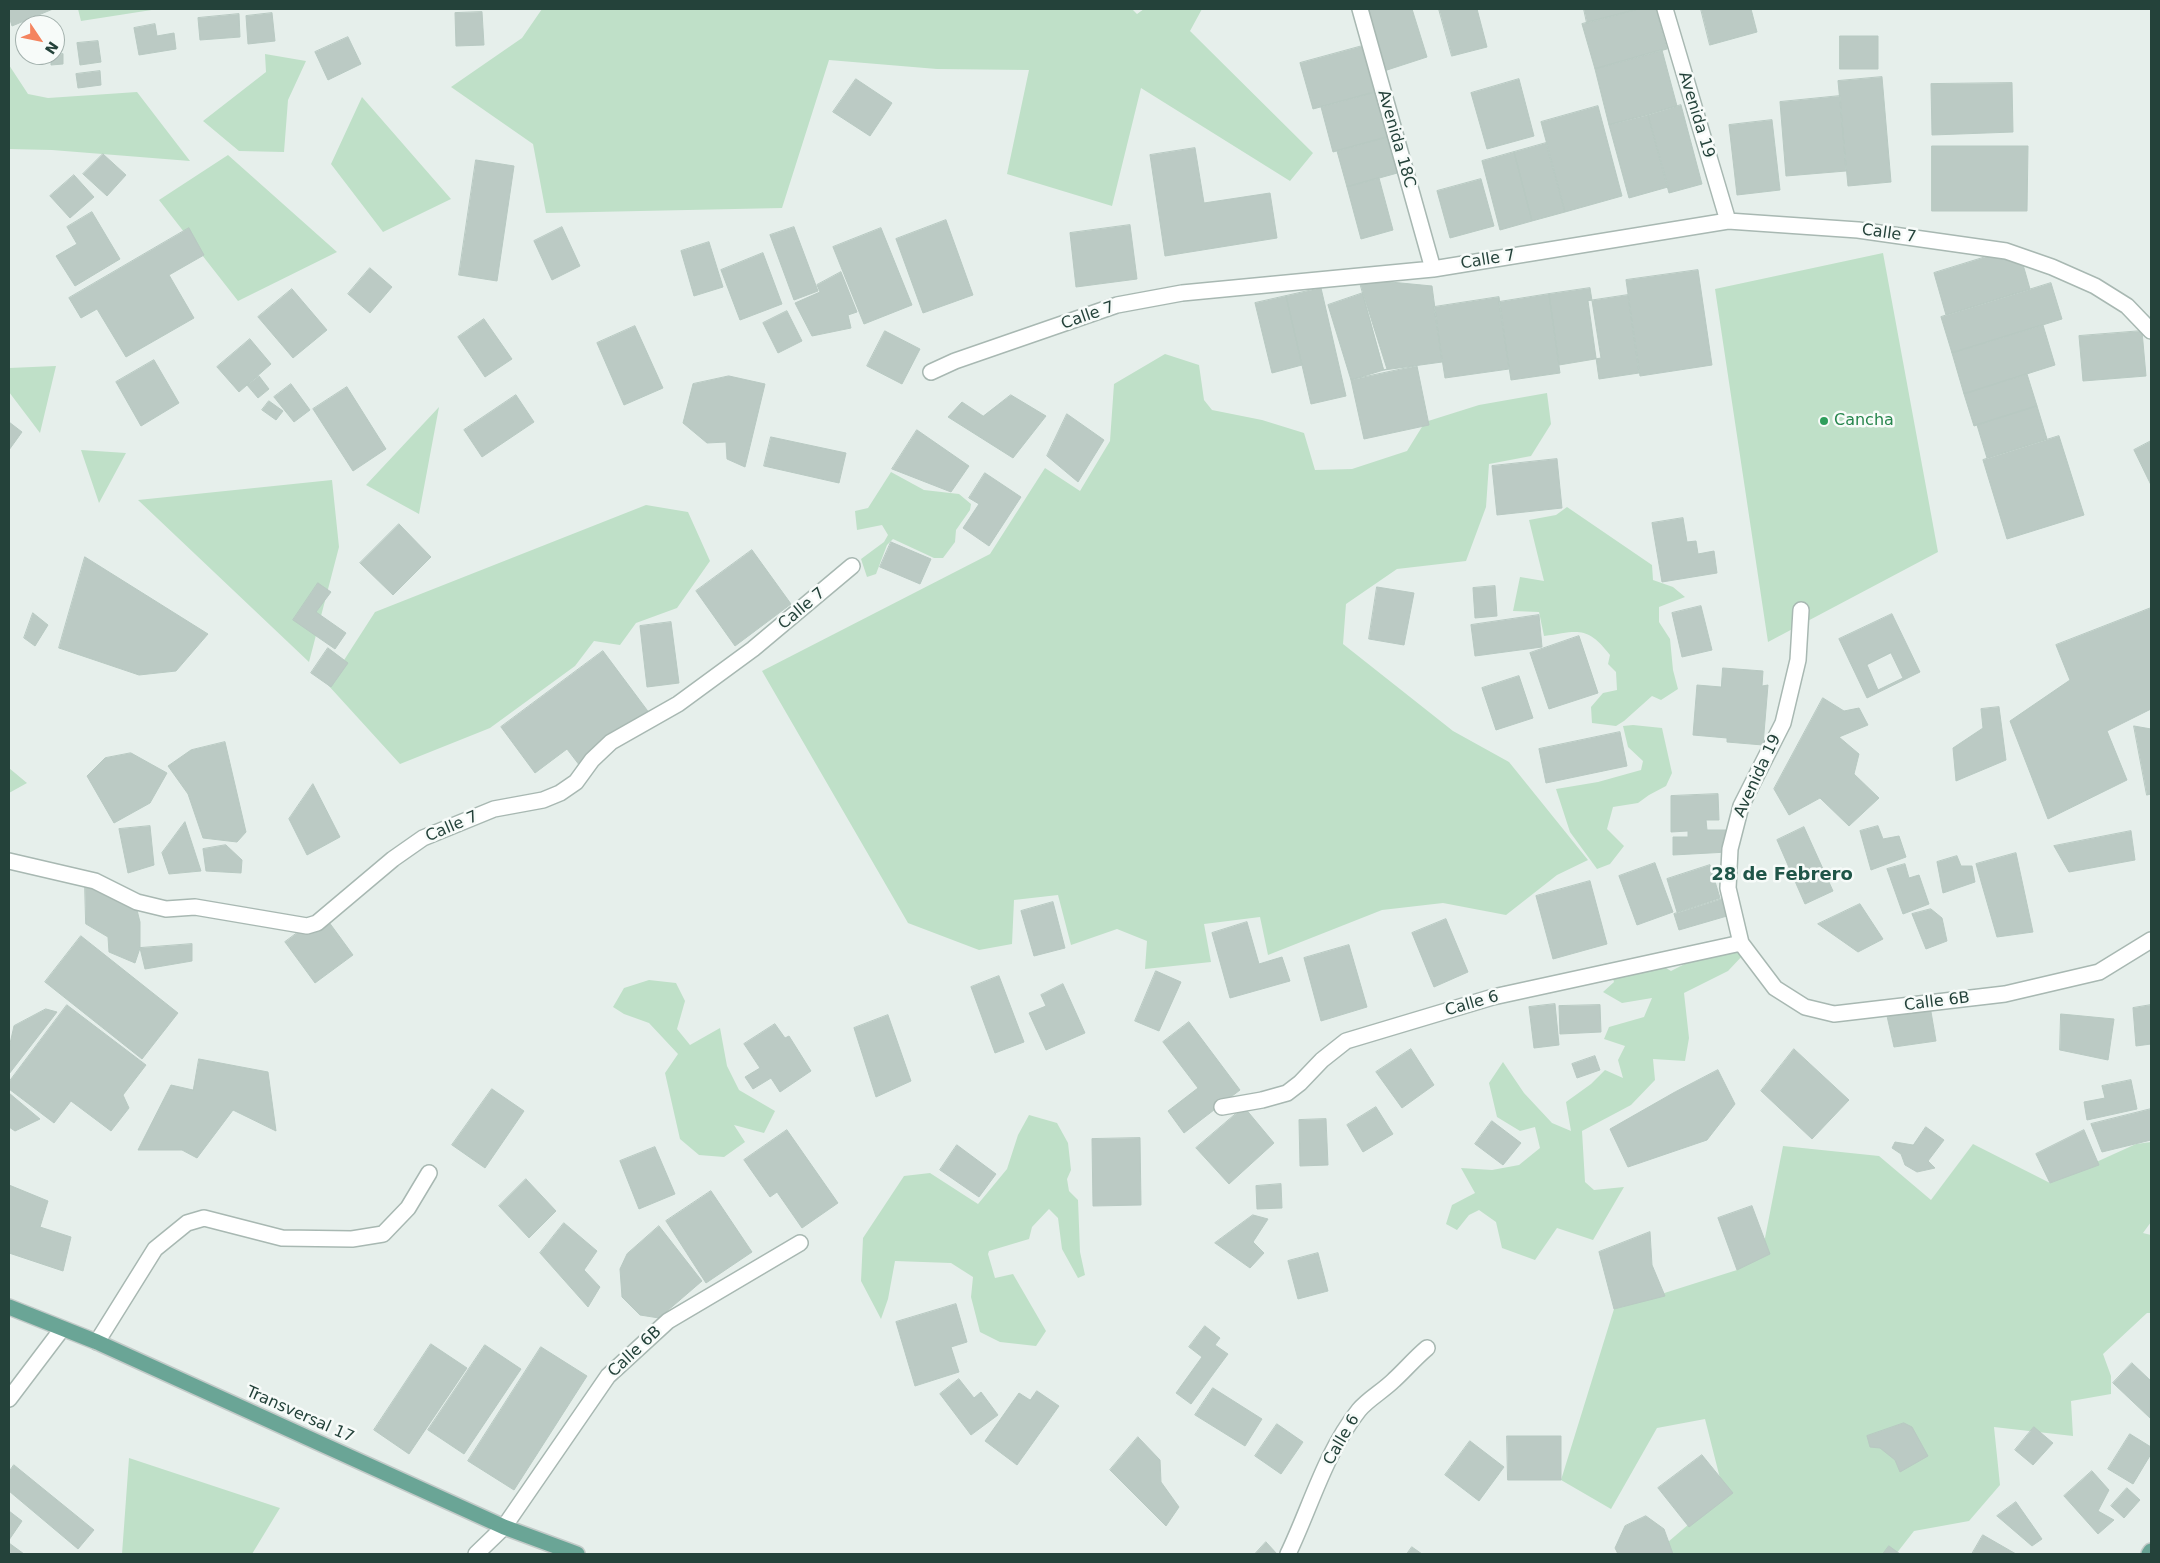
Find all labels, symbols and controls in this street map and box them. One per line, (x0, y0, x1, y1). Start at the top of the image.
north arrow (15, 15, 65, 65)
text: N (42, 38, 62, 57)
street label: Avenida 19 (1674, 69, 1718, 161)
street label: Avenida 18C (1373, 88, 1419, 190)
street label: Calle 7 (1860, 221, 1918, 247)
street label: Calle 7 (1459, 246, 1517, 274)
street label: Calle 7 (1059, 298, 1117, 334)
place label: Cancha (1834, 411, 1894, 431)
marker: Cancha (1818, 415, 1830, 427)
street label: Calle 7 (775, 584, 829, 634)
street label: Avenida 19 (1730, 731, 1786, 821)
street label: Calle 7 (423, 807, 481, 847)
district label: 28 de Febrero (1711, 864, 1853, 886)
street label: Calle 6 (1443, 987, 1501, 1021)
street label: Calle 6B (1903, 988, 1971, 1016)
street label: Calle 6B (604, 1322, 666, 1382)
street label: Transversal 17 (243, 1383, 357, 1447)
street label: Calle 6 (1320, 1411, 1364, 1469)

